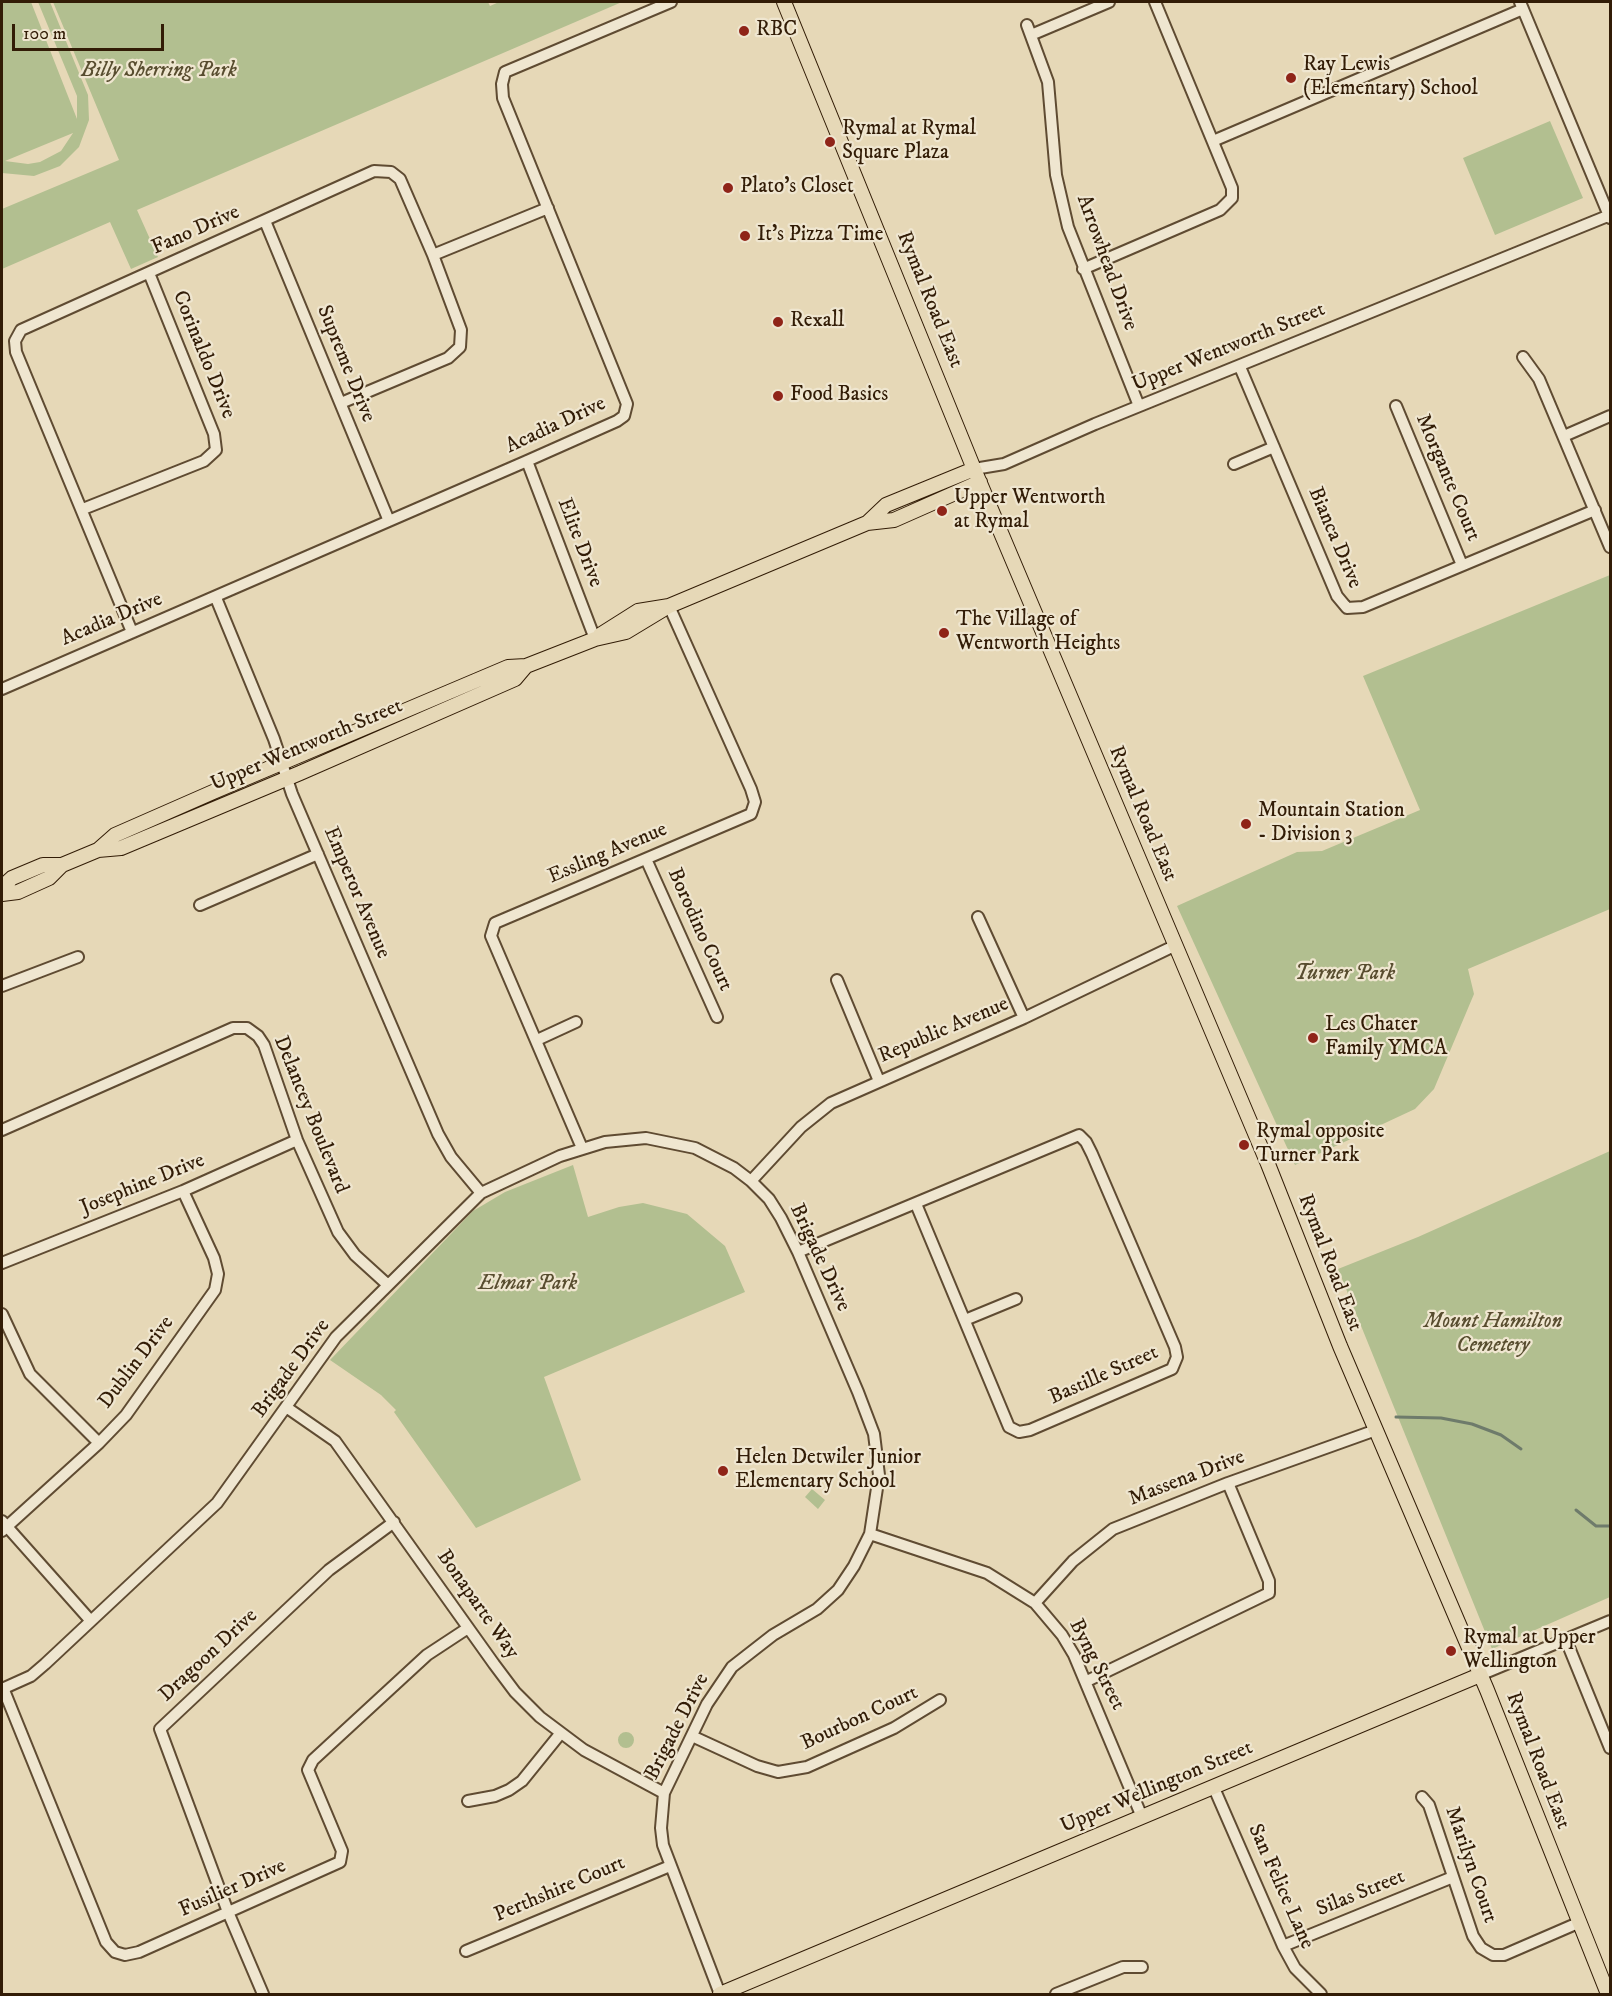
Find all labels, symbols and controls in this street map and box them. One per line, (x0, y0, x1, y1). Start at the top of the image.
scale bar (15, 12, 166, 50)
place label: RBC (756, 18, 797, 44)
text: 100 m (23, 23, 66, 45)
marker: RBC (737, 24, 751, 38)
place label: Ray Lewis (Elementary) School (1303, 53, 1478, 103)
park label: Billy Sherring Park (81, 59, 237, 85)
marker: Ray Lewis (Elementary) School (1284, 71, 1298, 85)
place label: Rymal at Rymal Square Plaza (842, 117, 976, 167)
marker: Rymal at Rymal Square Plaza (823, 135, 837, 149)
place label: Plato's Closet (740, 175, 854, 201)
marker: Plato's Closet (721, 181, 735, 195)
street label: Arrowhead Drive (1070, 192, 1142, 334)
street label: Fano Drive (148, 200, 244, 262)
place label: It's Pizza Time (757, 223, 883, 249)
street label: Rymal Road East (890, 228, 968, 372)
marker: It's Pizza Time (738, 229, 752, 243)
street label: Corinaldo Drive (166, 287, 240, 423)
street label: Upper Wentworth Street (1129, 298, 1329, 398)
street label: Supreme Drive (310, 302, 380, 426)
place label: Rexall (790, 309, 844, 335)
marker: Rexall (771, 315, 785, 329)
place label: Food Basics (790, 383, 888, 409)
marker: Food Basics (771, 389, 785, 403)
street label: Acadia Drive (502, 392, 610, 460)
street label: Morgante Court (1409, 411, 1485, 545)
street label: Bianca Drive (1301, 484, 1367, 592)
place label: Upper Wentworth at Rymal (954, 486, 1105, 536)
street label: Elite Drive (551, 495, 607, 591)
marker: Upper Wentworth at Rymal (935, 504, 949, 518)
street label: Acadia Drive (58, 587, 166, 653)
place label: The Village of Wentworth Heights (956, 608, 1120, 658)
marker: The Village of Wentworth Heights (937, 626, 951, 640)
street label: Upper Wentworth Street (207, 694, 407, 798)
street label: Rymal Road East (1102, 742, 1182, 886)
place label: Mountain Station - Division 3 (1258, 799, 1405, 849)
marker: Mountain Station - Division 3 (1239, 817, 1253, 831)
street label: Essling Avenue (545, 818, 671, 890)
street label: Emperor Avenue (317, 823, 395, 963)
street label: Borodino Court (661, 865, 737, 995)
park label: Turner Park (1295, 962, 1395, 988)
street label: Republic Avenue (875, 992, 1013, 1070)
place label: Les Chater Family YMCA (1325, 1013, 1447, 1063)
marker: Les Chater Family YMCA (1306, 1031, 1320, 1045)
street label: Delancey Boulevard (267, 1033, 353, 1197)
place label: Rymal opposite Turner Park (1256, 1120, 1384, 1170)
marker: Rymal opposite Turner Park (1237, 1138, 1251, 1152)
street label: Josephine Drive (77, 1149, 209, 1221)
street label: Rymal Road East (1291, 1191, 1367, 1335)
street label: Brigade Drive (783, 1200, 855, 1316)
park label: Elmar Park (479, 1272, 577, 1298)
park label: Mount Hamilton Cemetery (1424, 1310, 1562, 1360)
street label: Dublin Drive (94, 1312, 180, 1414)
street label: Brigade Drive (248, 1315, 336, 1423)
street label: Bastille Street (1046, 1341, 1162, 1411)
street label: Massena Drive (1126, 1445, 1248, 1513)
place label: Helen Detwiler Junior Elementary School (735, 1446, 921, 1496)
marker: Helen Detwiler Junior Elementary School (716, 1464, 730, 1478)
street label: Bonaparte Way (430, 1546, 524, 1664)
street label: Dragoon Drive (155, 1604, 263, 1708)
street label: Byng Street (1062, 1615, 1130, 1715)
place label: Rymal at Upper Wellington (1463, 1626, 1596, 1676)
marker: Rymal at Upper Wellington (1444, 1644, 1458, 1658)
street label: Brigade Drive (640, 1670, 716, 1784)
street label: Bourbon Court (798, 1681, 922, 1757)
street label: Rymal Road East (1499, 1689, 1575, 1833)
street label: Upper Wellington Street (1057, 1736, 1257, 1840)
street label: Marilyn Court (1438, 1803, 1502, 1927)
street label: San Felice Lane (1241, 1821, 1319, 1953)
street label: Perthshire Court (491, 1851, 629, 1929)
street label: Fusilier Drive (176, 1854, 290, 1924)
street label: Silas Street (1313, 1865, 1409, 1923)

